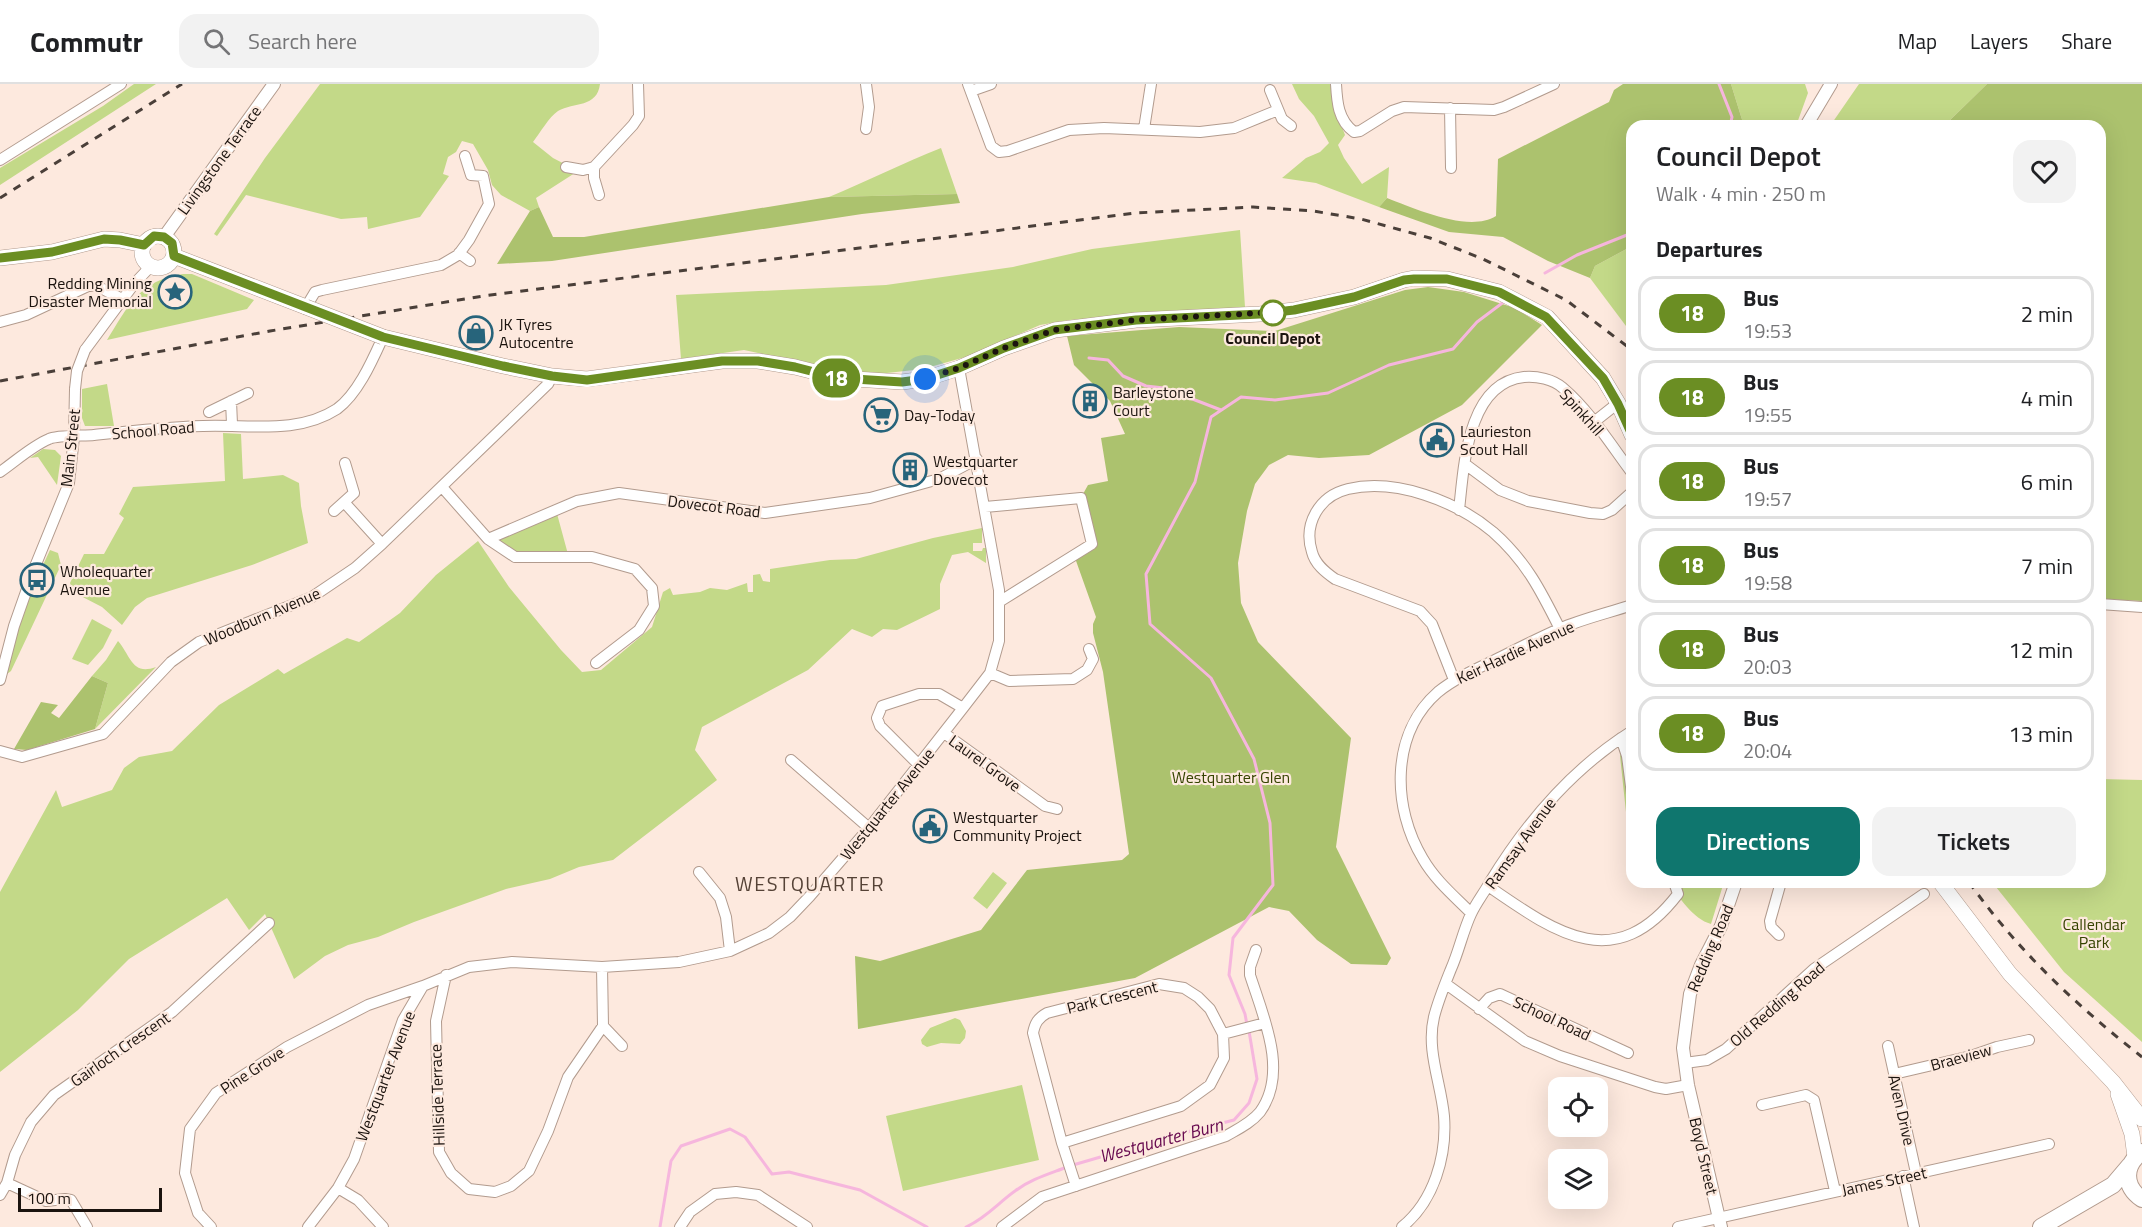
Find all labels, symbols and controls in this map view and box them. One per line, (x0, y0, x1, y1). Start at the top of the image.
search box (179, 14, 599, 68)
text: Commutr (30, 20, 143, 63)
text: Search here (248, 24, 357, 58)
icon: search (200, 25, 233, 58)
text: Map (1898, 25, 1937, 57)
text: Layers (1970, 25, 2028, 57)
text: Share (2061, 25, 2112, 57)
street label: Livingstone Terrace (171, 100, 267, 220)
text: Council Depot (1656, 134, 1821, 177)
button: heart (2013, 140, 2076, 203)
text: Walk · 4 min · 250 m (1656, 178, 1826, 209)
text: Departures (1656, 232, 1763, 266)
place label: Redding Mining Disaster Memorial (29, 271, 152, 313)
place icon: Redding Mining Disaster Memorial (157, 274, 193, 310)
text: Bus (1743, 281, 1779, 315)
text: 18 (1680, 297, 1704, 329)
text: 2 min (2021, 297, 2073, 331)
marker: Council Depot (1260, 300, 1286, 326)
place label: JK Tyres Autocentre (499, 312, 574, 354)
shop icon: JK Tyres Autocentre (458, 315, 494, 351)
text: 19:53 (1743, 315, 1792, 346)
place label: Council Depot (1225, 326, 1321, 350)
line badge: 18 (809, 358, 863, 398)
text: 18 (824, 362, 848, 394)
your location (910, 364, 940, 394)
text: Bus (1743, 365, 1779, 399)
place label: Barleystone Court (1113, 380, 1194, 422)
text: 18 (1680, 381, 1704, 413)
text: 4 min (2021, 381, 2073, 415)
building icon: Barleystone Court (1072, 383, 1108, 419)
street label: Spinkhill (1554, 383, 1610, 441)
supermarket icon: Day-Today (863, 397, 899, 433)
text: 19:55 (1743, 399, 1792, 430)
place label: Day-Today (904, 403, 976, 427)
street label: Main Street (54, 407, 86, 488)
street label: School Road (111, 414, 195, 446)
place label: Laurieston Scout Hall (1460, 419, 1531, 461)
public building icon: Laurieston Scout Hall (1419, 422, 1455, 458)
place label: Westquarter Dovecot (933, 449, 1018, 491)
text: Bus (1743, 449, 1779, 483)
building icon: Westquarter Dovecot (892, 452, 928, 488)
text: 18 (1680, 465, 1704, 497)
text: 6 min (2021, 465, 2073, 499)
text: 19:57 (1743, 483, 1792, 514)
street label: Dovecot Road (666, 488, 762, 524)
text: Bus (1743, 533, 1779, 567)
text: 18 (1680, 549, 1704, 581)
text: 7 min (2021, 549, 2073, 583)
place label: Wholequarter Avenue (60, 559, 153, 601)
bus stop icon: Wholequarter Avenue (19, 562, 55, 598)
text: 19:58 (1743, 567, 1792, 598)
street label: Woodburn Avenue (200, 581, 324, 651)
street label: Keir Hardie Avenue (1452, 614, 1578, 690)
text: Bus (1743, 617, 1779, 651)
text: 18 (1680, 633, 1704, 665)
text: 12 min (2008, 633, 2073, 667)
text: 20:03 (1743, 651, 1792, 682)
text: Bus (1743, 701, 1779, 735)
text: 18 (1680, 717, 1704, 749)
text: 13 min (2008, 717, 2073, 751)
street label: Laurel Grove (944, 729, 1026, 797)
text: 20:04 (1743, 735, 1792, 766)
street label: Westquarter Avenue (834, 743, 940, 865)
park label: Westquarter Glen (1172, 765, 1290, 789)
street label: Ramsay Avenue (1479, 792, 1561, 894)
place label: Westquarter Community Project (953, 805, 1082, 847)
button: Directions (1656, 807, 1860, 876)
button: Tickets (1872, 807, 2076, 876)
public building icon: Westquarter Community Project (912, 808, 948, 844)
district label: WESTQUARTER (735, 868, 885, 899)
street label: Redding Road (1681, 900, 1739, 996)
park label: Callendar Park (2063, 912, 2126, 954)
street label: Old Redding Road (1724, 956, 1830, 1052)
street label: Park Crescent (1064, 974, 1160, 1020)
street label: School Road (1509, 990, 1595, 1046)
street label: Gairloch Crescent (65, 1005, 175, 1092)
street label: Westquarter Avenue (349, 1007, 421, 1145)
street label: Braeview (1928, 1037, 1994, 1077)
street label: Pine Grove (215, 1040, 289, 1100)
street label: Hillside Terrace (423, 1044, 451, 1146)
street label: Aven Drive (1882, 1072, 1922, 1148)
map controls (1548, 1077, 1608, 1209)
button: locate (1548, 1077, 1608, 1137)
water label: Westquarter Burn (1096, 1110, 1227, 1169)
street label: Boyd Street (1683, 1115, 1725, 1198)
button: layers (1548, 1149, 1608, 1209)
street label: James Street (1839, 1160, 1929, 1202)
scale bar (18, 1185, 162, 1212)
text: 100 m (27, 1186, 71, 1210)

